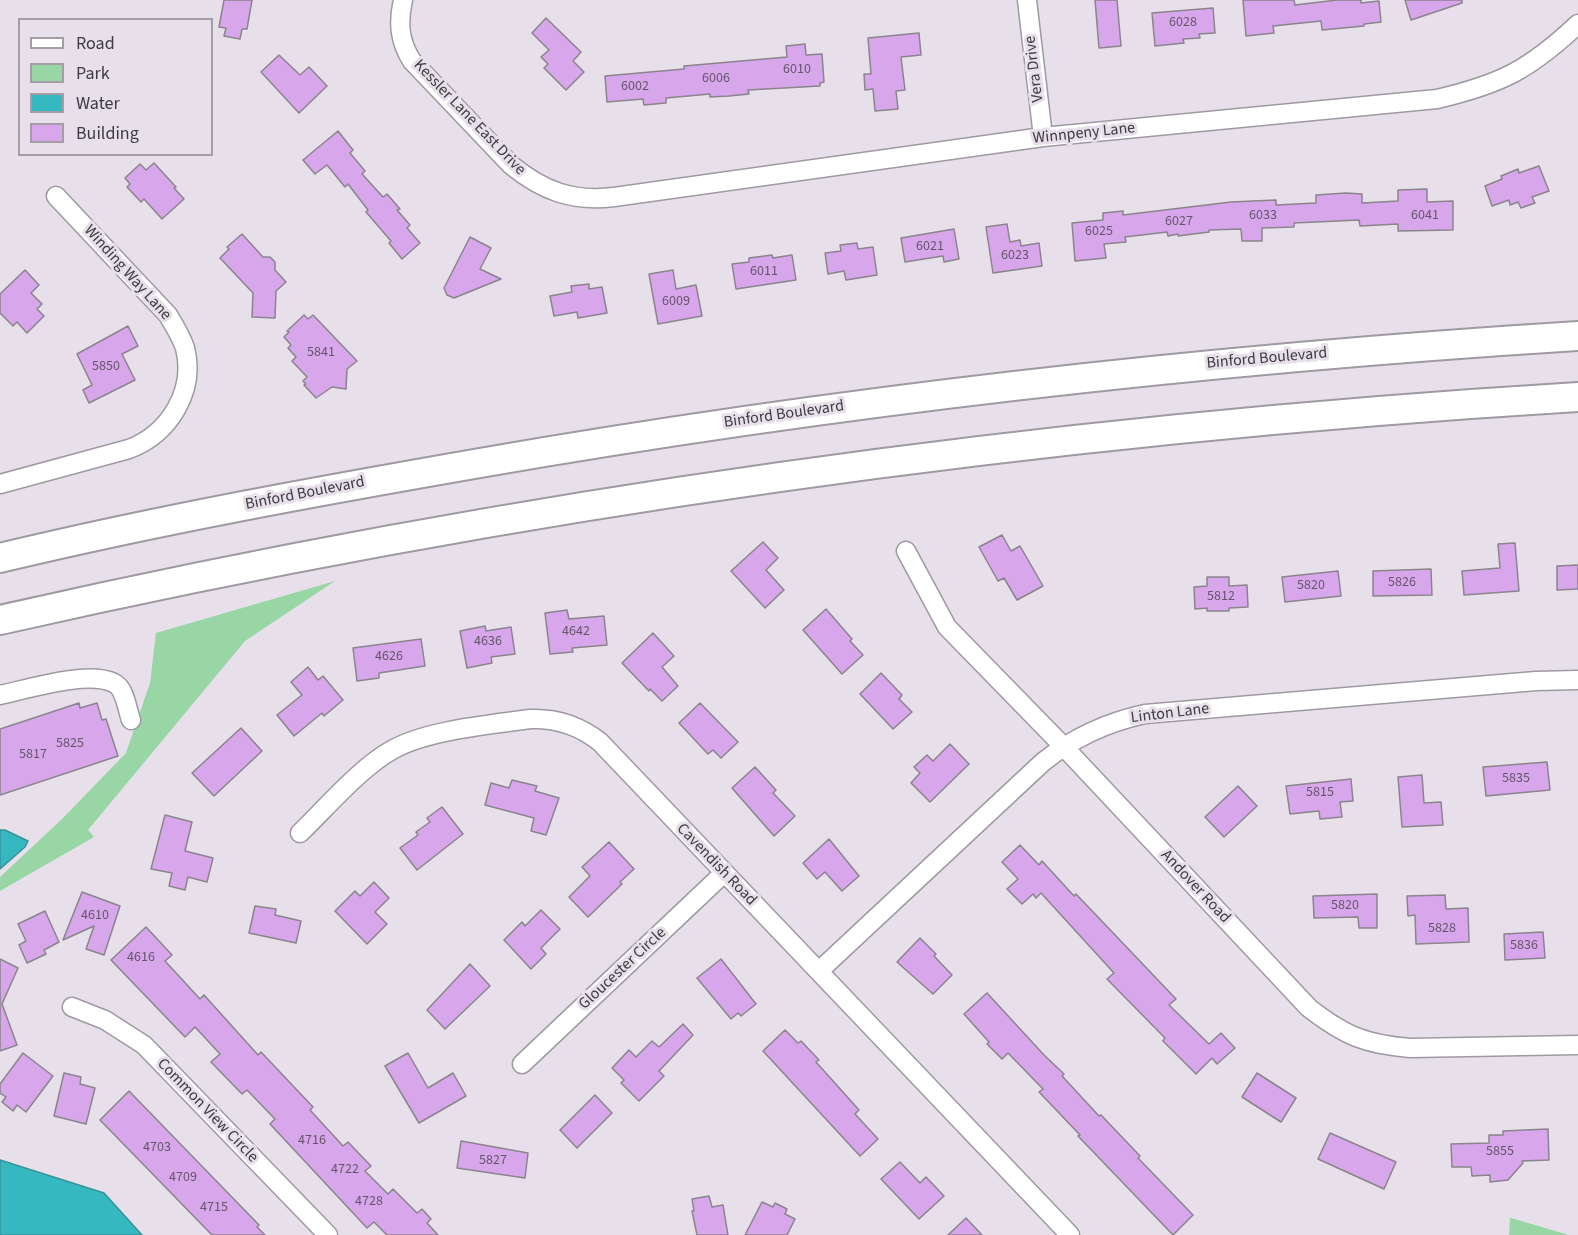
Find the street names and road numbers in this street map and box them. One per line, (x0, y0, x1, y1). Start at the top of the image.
street label: Vera Drive (1021, 35, 1049, 103)
street label: Kessler Lane East Drive (409, 56, 529, 180)
street label: Winnpeny Lane (1032, 119, 1136, 149)
street label: Winding Way Lane (79, 221, 175, 325)
street label: Binford Boulevard (1206, 344, 1328, 374)
street label: Binford Boulevard (723, 397, 845, 433)
street label: Binford Boulevard (244, 473, 366, 515)
street label: Linton Lane (1130, 700, 1210, 728)
street label: Cavendish Road (672, 820, 760, 910)
street label: Andover Road (1156, 846, 1234, 928)
street label: Gloucester Circle (575, 924, 671, 1014)
street label: Common View Circle (152, 1055, 262, 1167)

